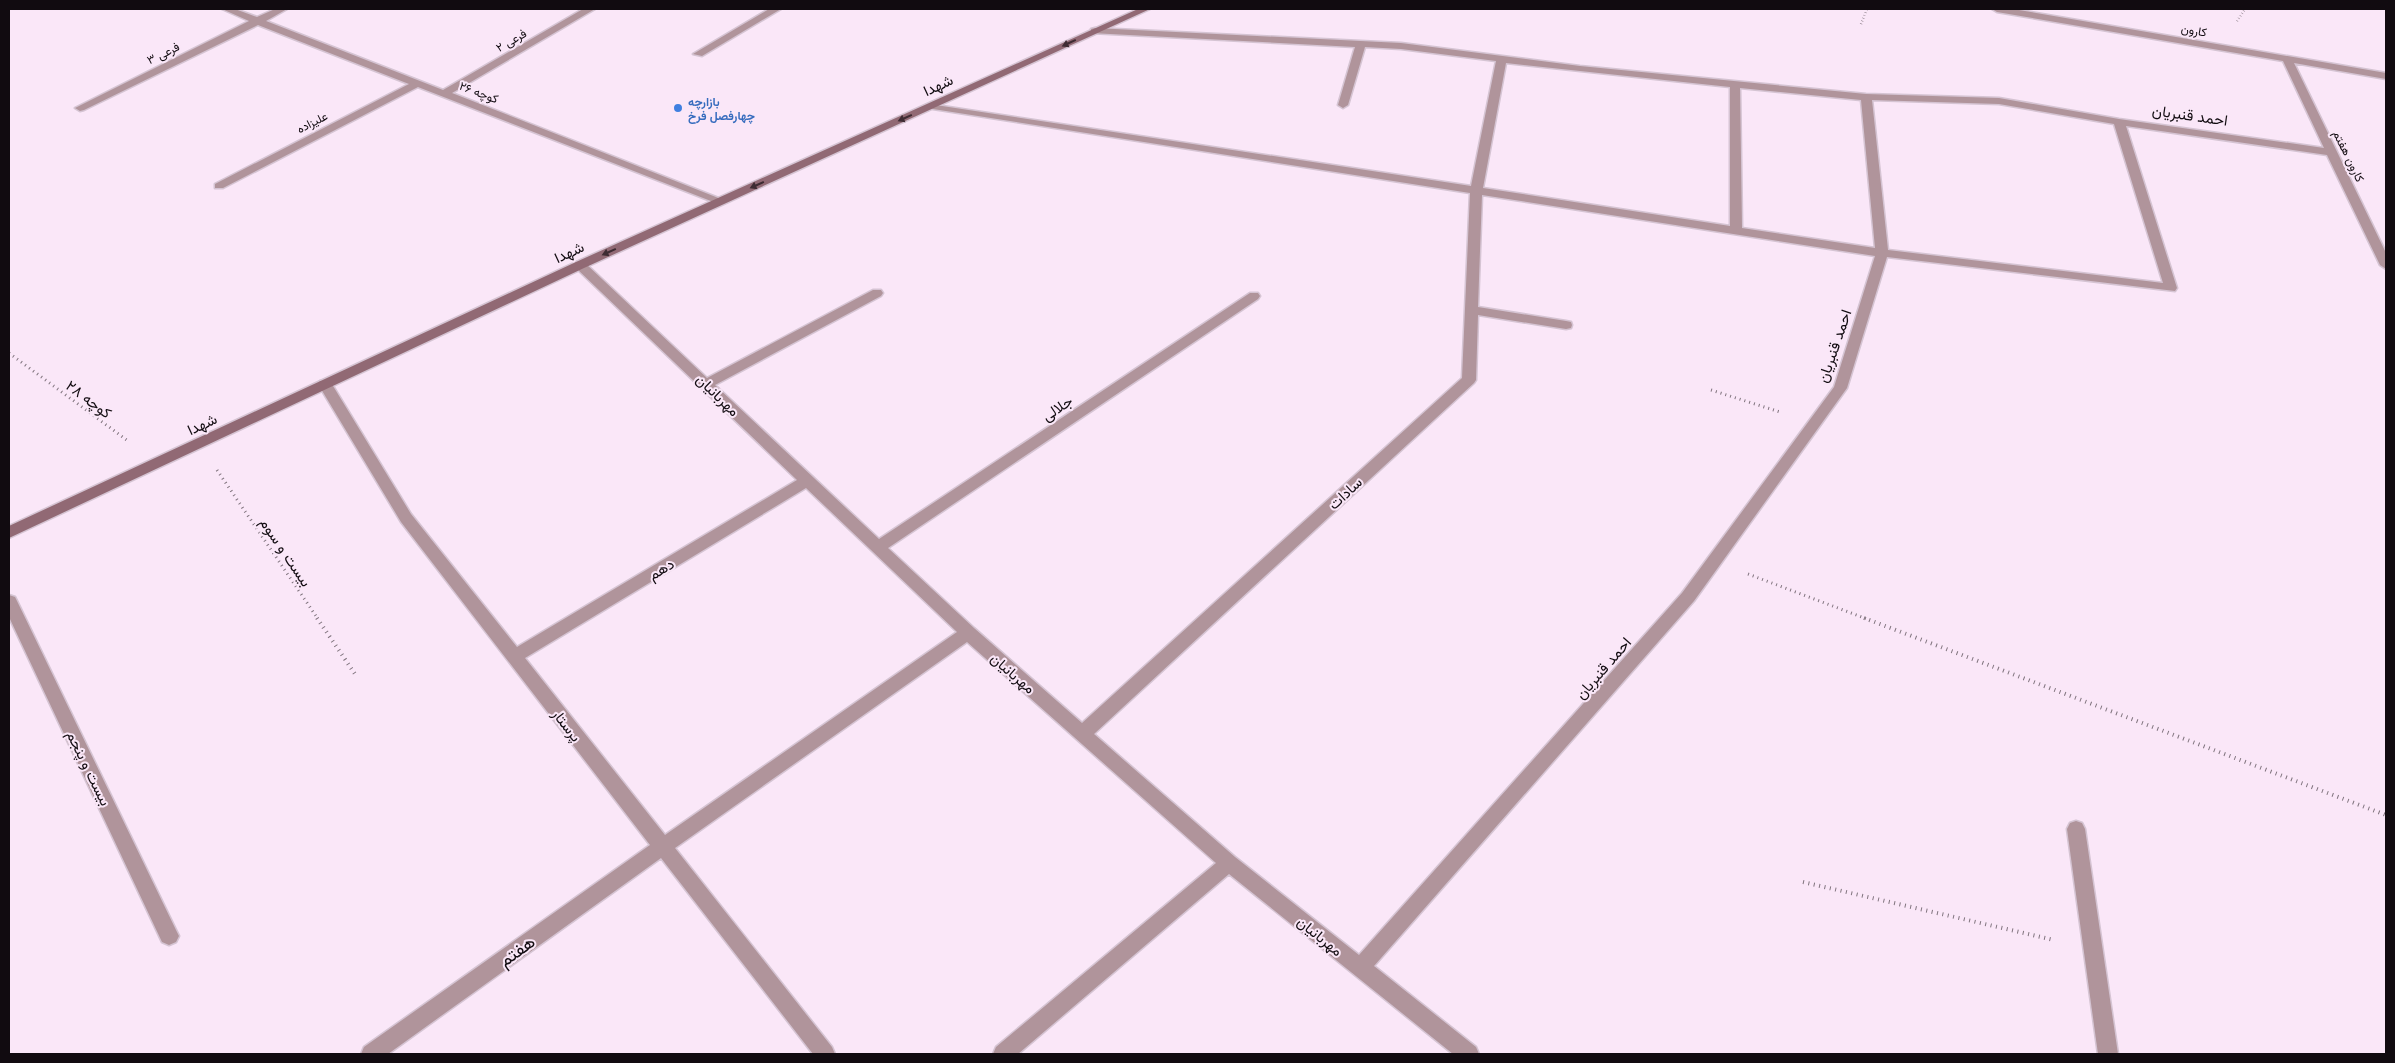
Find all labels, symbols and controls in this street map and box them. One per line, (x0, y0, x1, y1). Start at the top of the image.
street label: کارون (2180, 20, 2208, 41)
street label: فرعی ۲ (493, 25, 530, 56)
street label: فرعی ۳ (144, 39, 182, 68)
one-way arrow (1062, 40, 1076, 48)
street label: شهدا (920, 70, 956, 100)
street label: کوچه ۲۶ (457, 78, 501, 107)
place label: بازارچه چهارفصل فرخ (688, 94, 755, 124)
street label: احمد قنبریان (2151, 100, 2229, 130)
marker: بازارچه چهارفصل فرخ (672, 102, 684, 114)
street label: علیزاده (294, 108, 330, 137)
one-way arrow (898, 115, 912, 123)
street label: کارون هفتم (2329, 128, 2368, 185)
one-way arrow (750, 181, 764, 189)
street label: شهدا (551, 237, 587, 267)
one-way arrow (602, 248, 616, 256)
street label: احمد قنبریان (1813, 307, 1855, 385)
street label: مهربانیان (692, 370, 744, 420)
street label: کوچه ۲۸ (62, 376, 116, 423)
street label: جلالی (1038, 391, 1077, 426)
street label: شهدا (184, 409, 220, 439)
street label: سادات (1324, 472, 1366, 513)
street label: بیست و سوم (255, 514, 316, 591)
street label: دهم (644, 554, 678, 585)
street label: احمد قنبریان (1571, 633, 1635, 703)
street label: مهربانیان (987, 648, 1039, 698)
street label: پرستار (547, 704, 586, 746)
street label: بیست و پنجم (62, 727, 115, 809)
street label: مهربانیان (1293, 912, 1347, 960)
street label: هفتم (495, 931, 540, 972)

